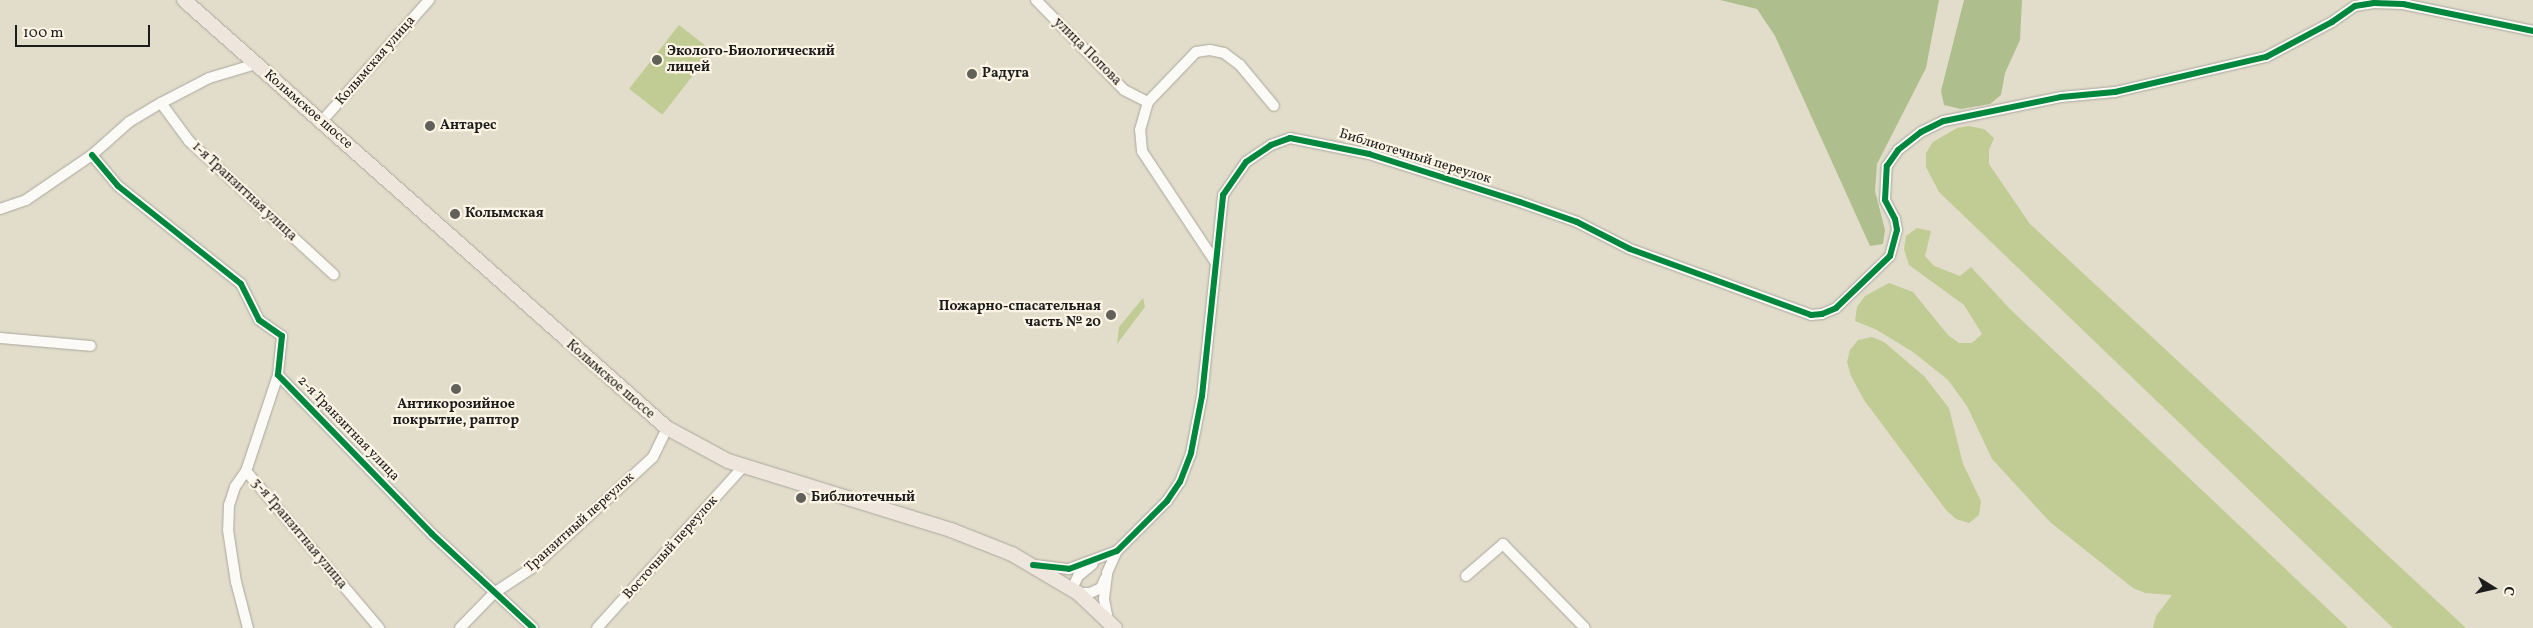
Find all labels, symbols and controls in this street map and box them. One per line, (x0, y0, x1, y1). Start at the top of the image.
street label: Колымская улица (333, 13, 419, 109)
street label: улица Попова (1049, 14, 1125, 90)
scale bar (18, 15, 152, 47)
text: 100 m (23, 23, 63, 44)
place label: Эколого-Биологический лицей (667, 44, 835, 76)
marker: Эколого-Биологический лицей (651, 54, 663, 66)
place label: Радуга (982, 66, 1029, 82)
street label: Колымское шоссе (260, 67, 356, 153)
marker: Радуга (966, 68, 978, 80)
place label: Антарес (440, 118, 497, 134)
marker: Антарес (424, 120, 436, 132)
street label: Библиотечный переулок (1337, 126, 1493, 188)
street label: 1-я Транзитная улица (188, 139, 300, 245)
place label: Колымская (465, 206, 544, 222)
marker: Колымская (449, 208, 461, 220)
place label: Пожарно-спасательная часть № 20 (939, 299, 1101, 332)
marker: Пожарно-спасательная часть № 20 (1105, 309, 1117, 321)
street label: Колымское шоссе (562, 337, 658, 423)
street label: 2-я Транзитная улица (293, 373, 403, 485)
marker: Антикорозийное покрытие, раптор (450, 383, 462, 395)
place label: Антикорозийное покрытие, раптор (393, 397, 519, 430)
street label: Транзитный переулок (522, 469, 638, 577)
street label: 3-я Транзитная улица (247, 475, 351, 593)
place label: Библиотечный (811, 490, 915, 506)
marker: Библиотечный (795, 492, 807, 504)
street label: Восточный переулок (620, 493, 722, 603)
north arrow (2468, 563, 2518, 613)
text: С (2498, 585, 2518, 597)

